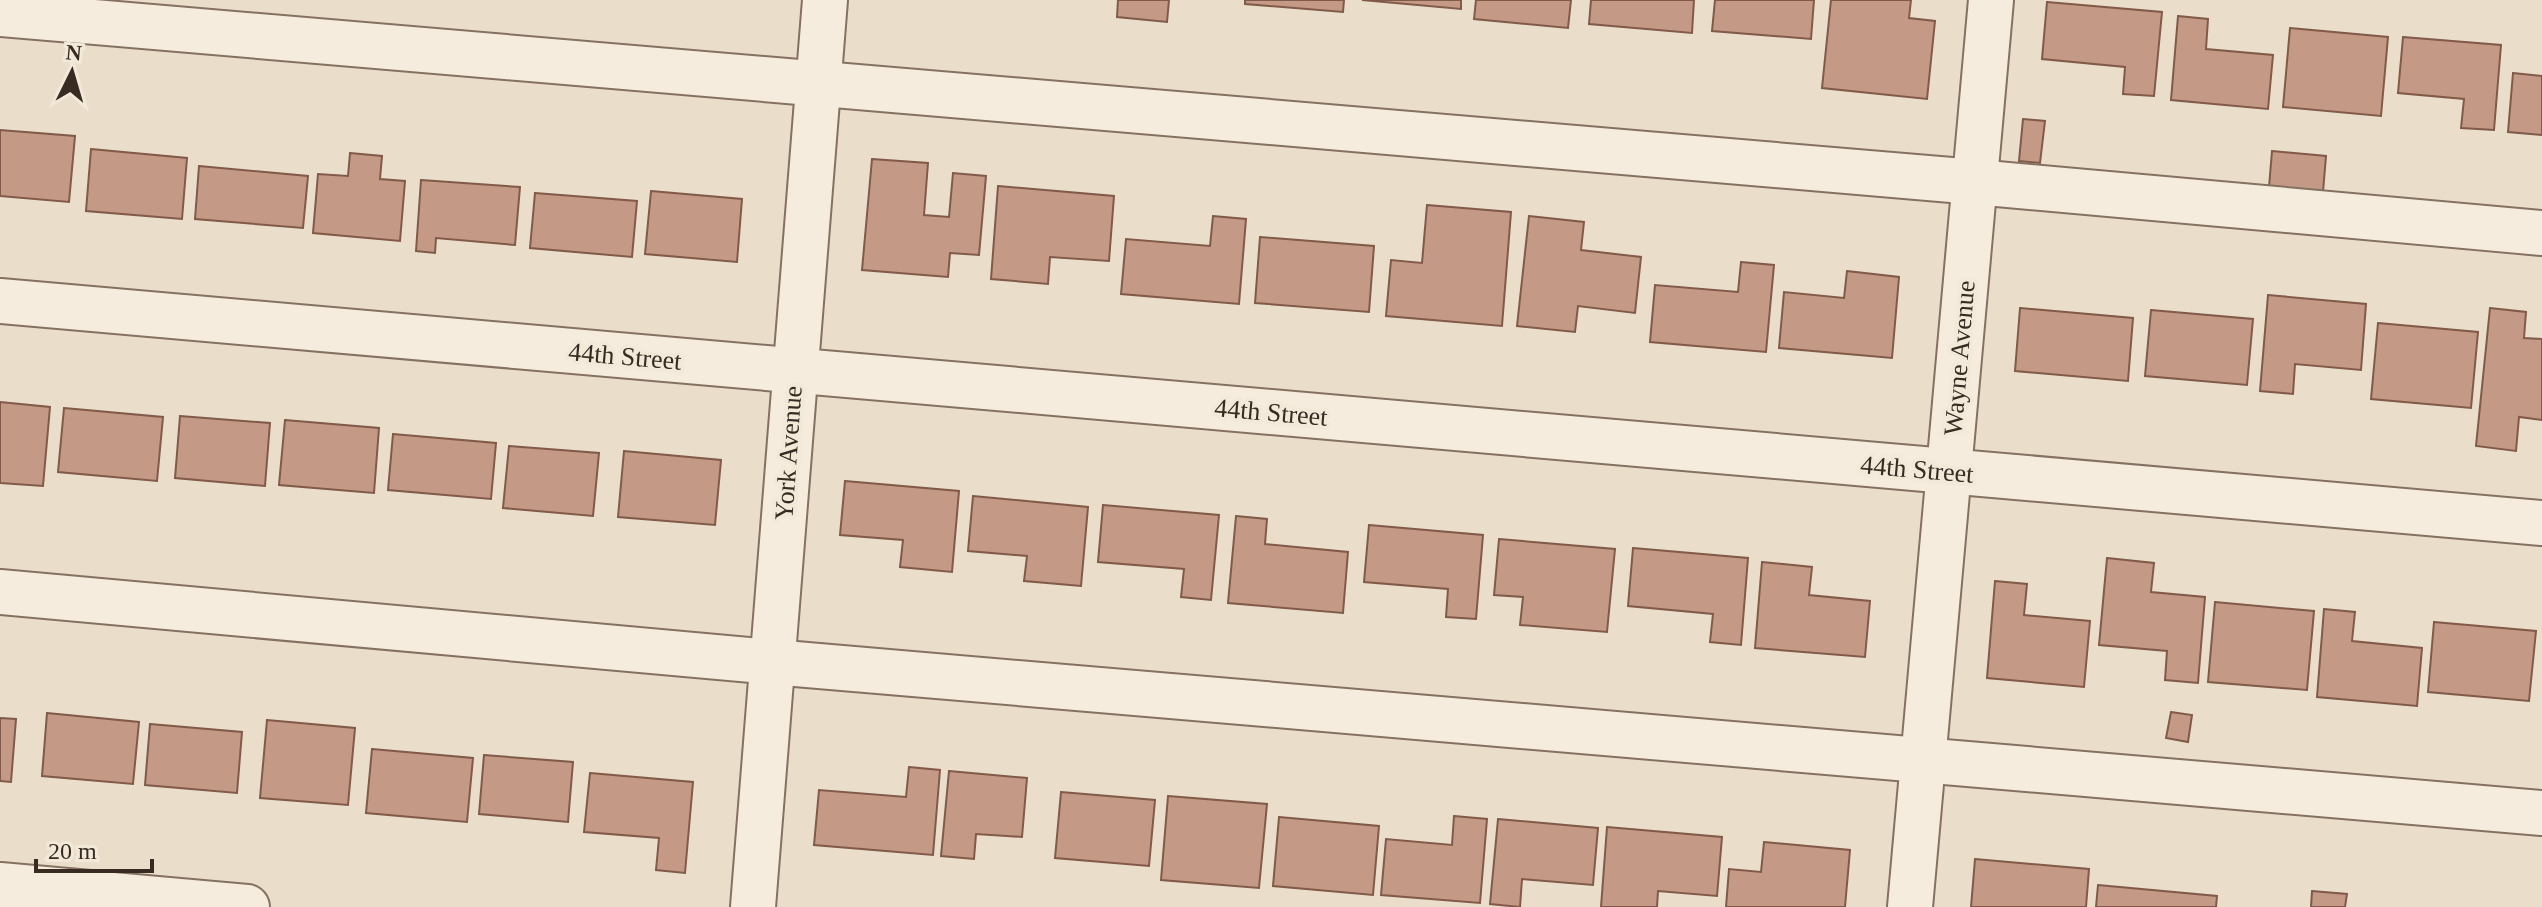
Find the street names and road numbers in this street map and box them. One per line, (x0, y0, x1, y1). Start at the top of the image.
street label: Wayne Avenue (1938, 279, 1981, 437)
street label: 44th Street (567, 337, 683, 376)
street label: York Avenue (769, 385, 808, 521)
street label: 44th Street (1213, 393, 1329, 432)
street label: 44th Street (1859, 450, 1975, 489)

